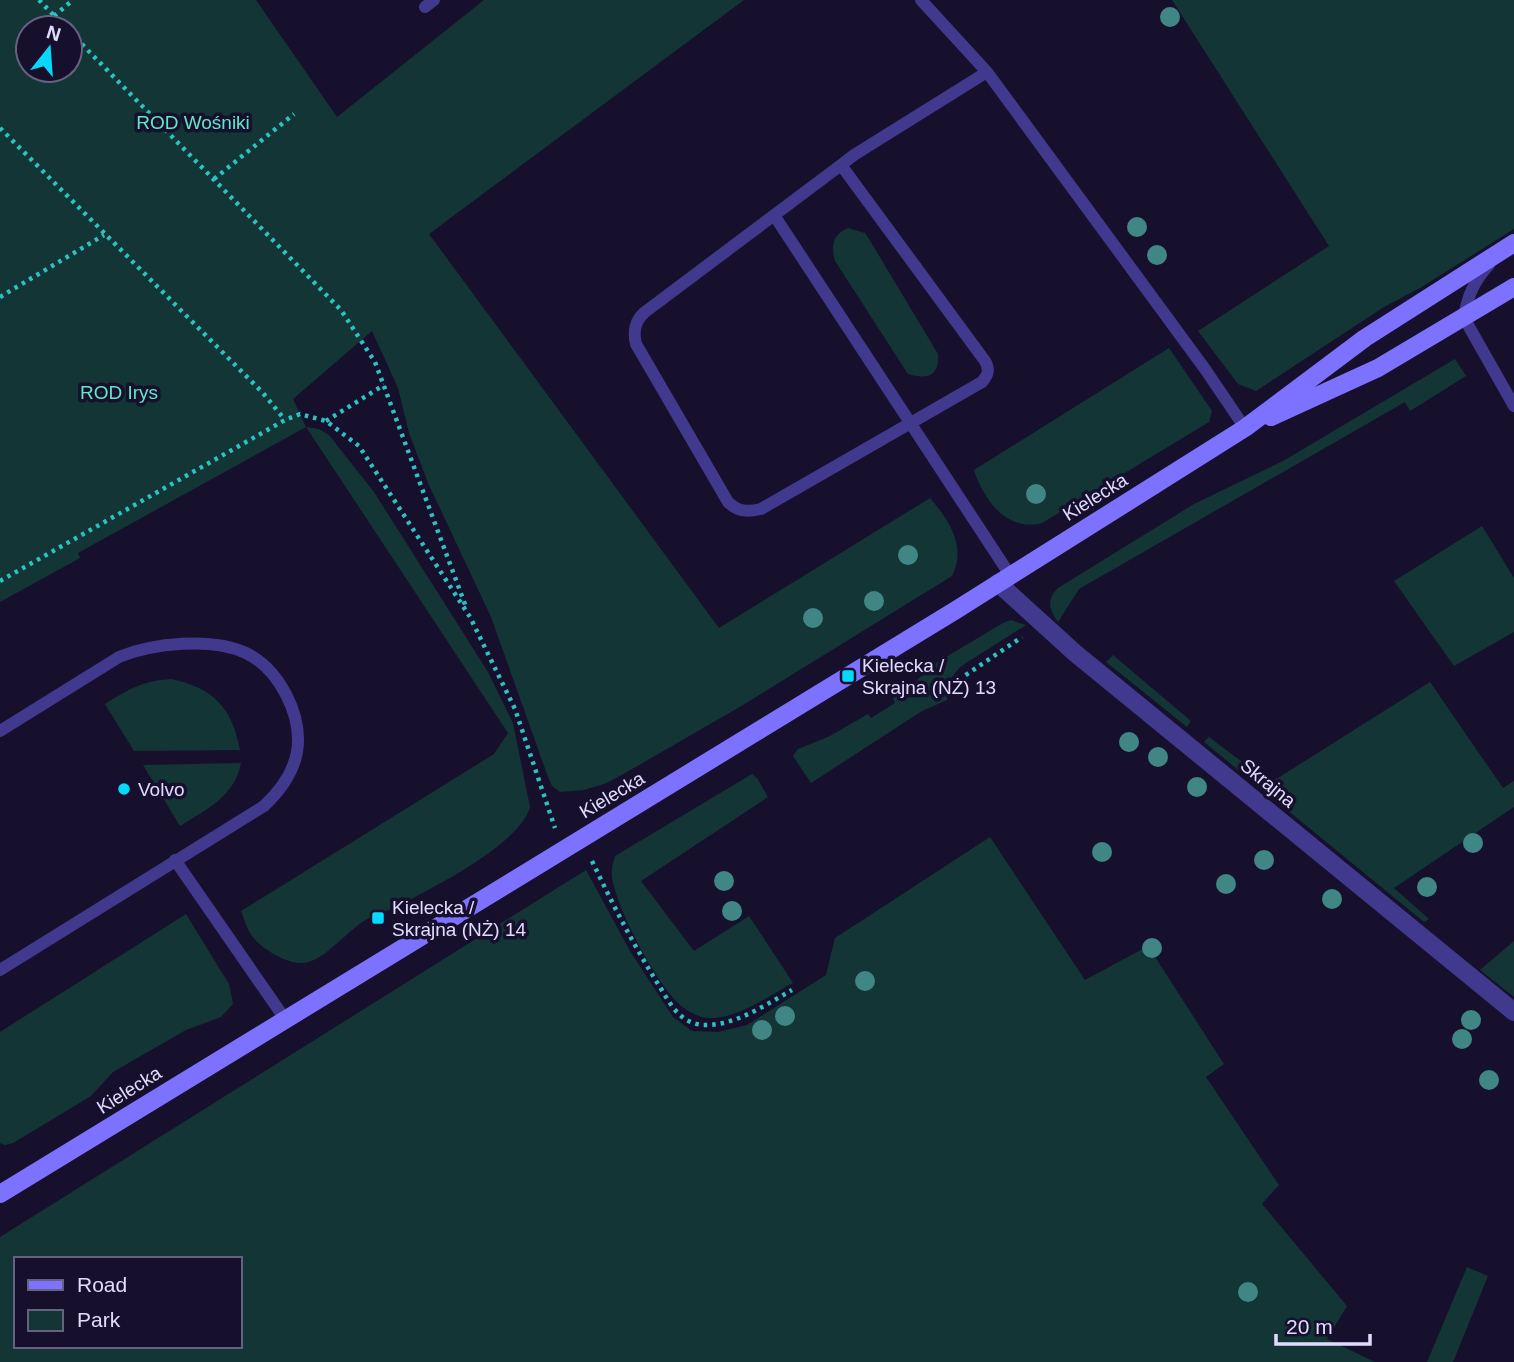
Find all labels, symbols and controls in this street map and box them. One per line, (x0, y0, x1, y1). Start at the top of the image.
north arrow (14, 14, 84, 84)
text: N (44, 21, 63, 45)
park label: ROD Wośniki (136, 112, 250, 133)
park label: ROD Irys (80, 382, 158, 403)
street label: Kielecka (1059, 469, 1131, 525)
place label: Kielecka / Skrajna (NŻ) 13 (862, 655, 996, 698)
marker: Kielecka / Skrajna (NŻ) 13 (840, 668, 856, 684)
street label: Skrajna (1236, 755, 1300, 812)
street label: Kielecka (576, 767, 649, 822)
place label: Volvo (138, 779, 184, 800)
marker: Volvo (116, 781, 132, 797)
place label: Kielecka / Skrajna (NŻ) 14 (392, 897, 527, 940)
marker: Kielecka / Skrajna (NŻ) 14 (370, 910, 386, 926)
street label: Kielecka (93, 1062, 165, 1118)
legend (14, 1257, 242, 1348)
text: Road (77, 1273, 127, 1296)
scale bar (1276, 1302, 1370, 1346)
text: Park (77, 1308, 121, 1331)
text: 20 m (1286, 1315, 1333, 1338)

